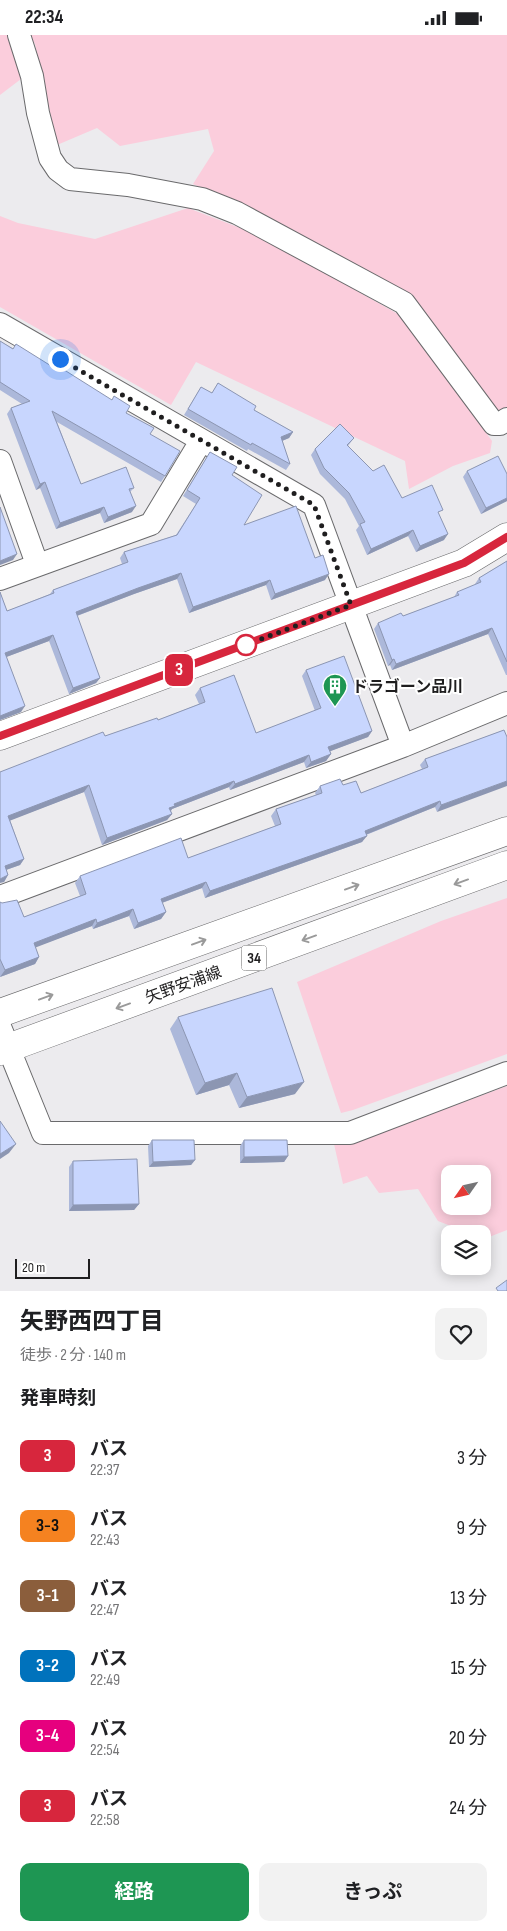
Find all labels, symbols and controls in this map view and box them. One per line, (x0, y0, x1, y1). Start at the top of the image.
text: 22:34 (25, 6, 63, 29)
your location (48, 347, 73, 372)
unlabelled marker (235, 634, 257, 656)
line badge: 3 (163, 654, 195, 686)
text: 3 (175, 659, 183, 680)
building icon: ドラゴーン品川 (322, 673, 348, 707)
place label: ドラゴーン品川 (352, 677, 463, 697)
one-way arrow (454, 878, 469, 887)
one-way arrow (343, 882, 359, 891)
one-way arrow (301, 934, 317, 943)
one-way arrow (191, 937, 206, 946)
road number: 34 (242, 945, 266, 971)
street label: 矢野安浦線 (143, 963, 224, 1008)
one-way arrow (38, 992, 53, 1001)
one-way arrow (116, 1002, 132, 1011)
north arrow (441, 1165, 491, 1215)
map controls (441, 1165, 491, 1275)
button: layers (441, 1225, 491, 1275)
scale bar (15, 1256, 90, 1279)
text: 20 m (22, 1259, 45, 1276)
text: 矢野西四丁目 (20, 1307, 164, 1336)
button: heart (435, 1308, 487, 1360)
text: 徒歩 · 2 分 · 140 m (20, 1346, 126, 1365)
text: 発車時刻 (20, 1387, 96, 1410)
text: バス (90, 1438, 128, 1461)
text: 3 (43, 1445, 52, 1466)
text: 3 分 (457, 1447, 487, 1470)
text: 22:37 (90, 1461, 119, 1480)
text: バス (90, 1508, 128, 1531)
text: 3-3 (36, 1515, 59, 1536)
text: 9 分 (457, 1517, 487, 1540)
text: 22:43 (90, 1531, 120, 1550)
text: バス (90, 1578, 128, 1601)
text: 3-1 (36, 1585, 59, 1606)
text: 13 分 (450, 1587, 487, 1610)
text: 22:47 (90, 1601, 119, 1620)
text: バス (90, 1648, 128, 1671)
text: 3-2 (36, 1655, 59, 1676)
text: 15 分 (451, 1657, 487, 1680)
text: 22:49 (90, 1671, 120, 1690)
text: バス (90, 1718, 128, 1741)
text: 3-4 (36, 1725, 59, 1746)
text: 20 分 (449, 1727, 487, 1750)
text: 22:54 (90, 1741, 119, 1760)
text: バス (90, 1788, 128, 1811)
text: 3 (43, 1795, 52, 1816)
text: 24 分 (449, 1797, 487, 1820)
text: 22:58 (90, 1811, 120, 1830)
button: 経路 (20, 1863, 249, 1921)
button: きっぷ (259, 1863, 487, 1921)

